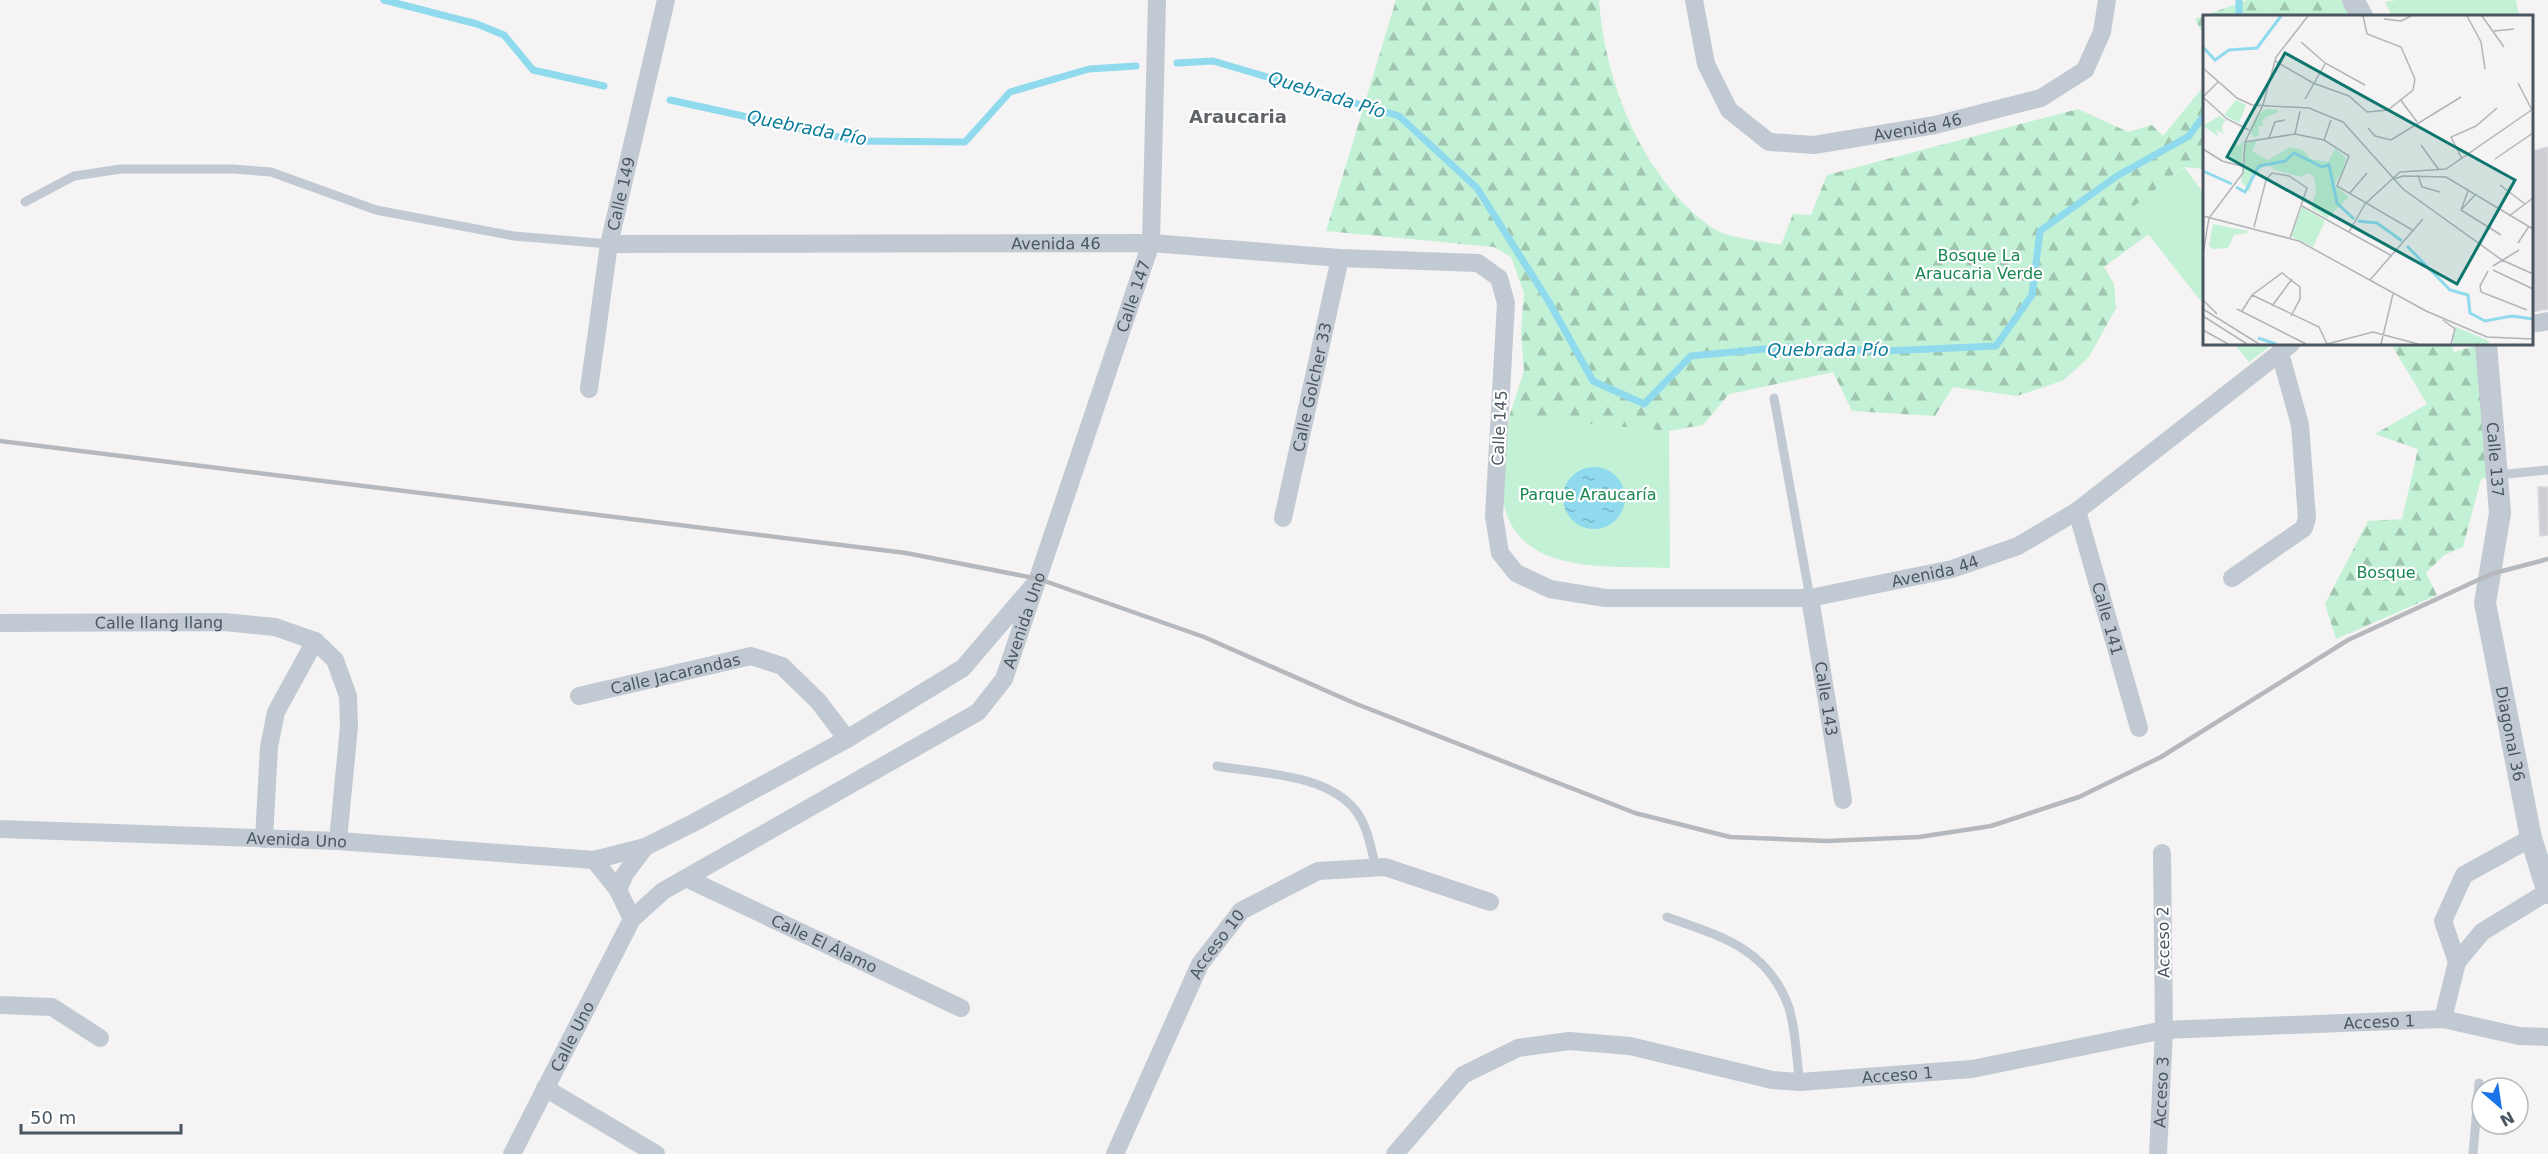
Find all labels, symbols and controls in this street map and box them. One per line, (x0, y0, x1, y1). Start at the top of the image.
inset map (2203, 15, 2533, 345)
water label: Quebrada Pío (1266, 67, 1388, 122)
water label: Quebrada Pío (745, 106, 869, 149)
district label: Araucaria (1189, 106, 1287, 127)
street label: Avenida 46 (1872, 110, 1964, 145)
street label: Calle 149 (603, 155, 639, 233)
street label: Avenida 46 (1011, 234, 1101, 253)
park label: Bosque La Araucaria Verde (1915, 246, 2043, 283)
street label: Calle 147 (1113, 258, 1155, 335)
street label: Calle Golcher 33 (1289, 321, 1336, 454)
water label: Quebrada Pío (1767, 339, 1889, 360)
street label: Calle 145 (1488, 390, 1511, 466)
street label: Calle 137 (2482, 421, 2508, 498)
park label: Parque Araucaría (1519, 485, 1657, 504)
street label: Avenida 44 (1890, 551, 1981, 591)
park label: Bosque (2356, 563, 2416, 582)
street label: Avenida Uno (999, 570, 1049, 671)
street label: Calle 141 (2088, 580, 2127, 658)
street label: Calle Ilang Ilang (95, 613, 223, 633)
street label: Calle Jacarandas (609, 650, 742, 698)
street label: Calle 143 (1810, 660, 1841, 737)
street label: Diagonal 36 (2492, 685, 2529, 783)
street label: Avenida Uno (246, 829, 348, 852)
street label: Acceso 10 (1186, 906, 1249, 982)
street label: Acceso 2 (2153, 906, 2174, 978)
street label: Calle El Álamo (768, 911, 880, 977)
street label: Calle Uno (547, 998, 598, 1075)
street label: Acceso 1 (2343, 1011, 2415, 1033)
street label: Acceso 3 (2150, 1056, 2173, 1128)
street label: Acceso 1 (1861, 1063, 1934, 1087)
north arrow (2470, 1076, 2530, 1136)
scale bar (21, 1097, 182, 1135)
text: 50 m (30, 1107, 76, 1128)
text: N (2497, 1107, 2517, 1130)

